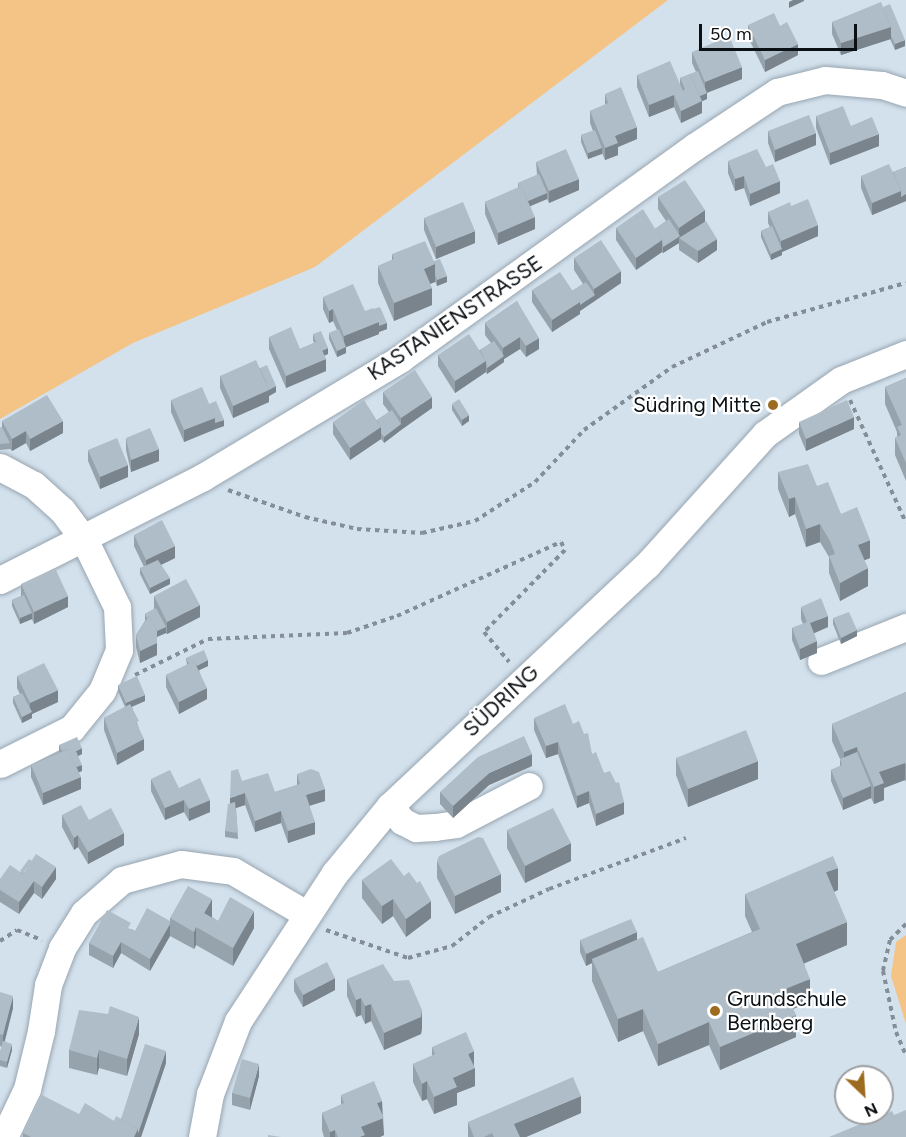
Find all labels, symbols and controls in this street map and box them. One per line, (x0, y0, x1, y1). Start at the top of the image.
scale bar (702, 12, 860, 50)
text: 50 m (710, 23, 752, 45)
street label: KASTANIENSTRASSE (363, 250, 547, 386)
place label: Südring Mitte (633, 392, 761, 418)
marker: Südring Mitte (766, 398, 780, 412)
street label: SÜDRING (458, 660, 544, 742)
place label: Grundschule Bernberg (727, 986, 846, 1036)
marker: Grundschule Bernberg (708, 1004, 722, 1018)
north arrow (834, 1065, 894, 1125)
text: N (861, 1099, 881, 1121)

